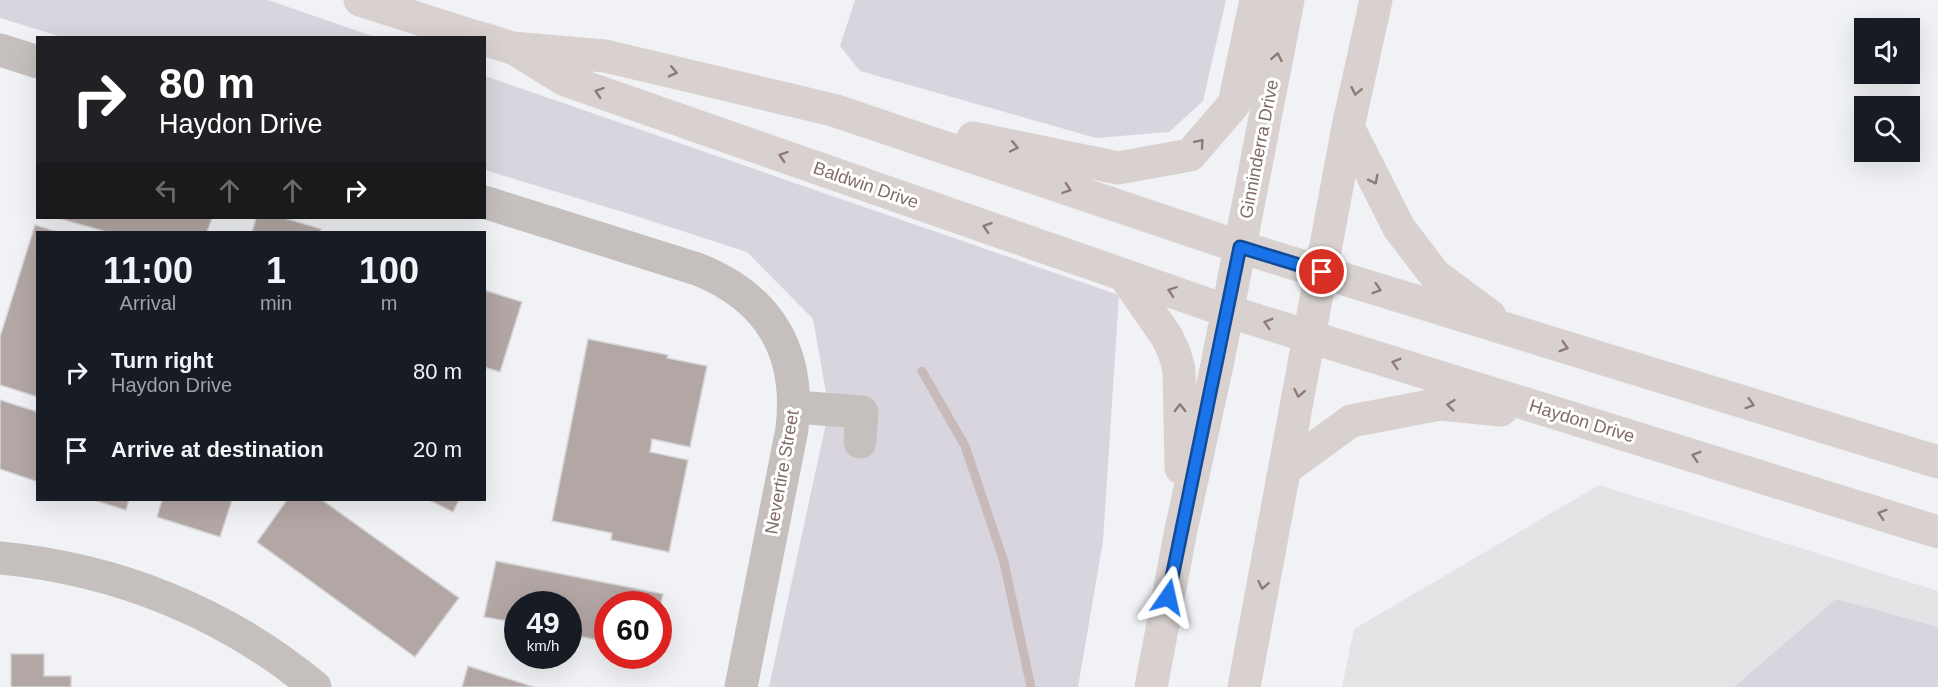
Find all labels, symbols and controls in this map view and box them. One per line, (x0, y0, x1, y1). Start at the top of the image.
map controls (1854, 18, 1920, 162)
button: sound (1854, 18, 1920, 84)
one-way arrow (1270, 52, 1283, 62)
icon: right (60, 60, 138, 138)
text: 80 m (159, 60, 255, 107)
one-way arrow (668, 65, 678, 78)
street label: Ginninderra Drive (1236, 78, 1282, 220)
one-way arrow (1350, 86, 1363, 96)
one-way arrow (594, 87, 605, 100)
button: search (1854, 96, 1920, 162)
text: Haydon Drive (159, 109, 323, 139)
one-way arrow (1008, 139, 1018, 152)
one-way arrow (1193, 139, 1204, 150)
one-way arrow (779, 151, 789, 164)
street label: Baldwin Drive (811, 158, 921, 212)
one-way arrow (1367, 173, 1379, 184)
icon: left (150, 174, 183, 207)
icon: ahead (213, 174, 246, 207)
icon: ahead (276, 174, 309, 207)
icon: right (339, 174, 372, 207)
one-way arrow (1061, 181, 1072, 194)
one-way arrow (983, 222, 993, 235)
pin (1296, 246, 1347, 297)
text: 11:00 (103, 250, 193, 291)
text: 1 (266, 250, 286, 291)
text: 100 (359, 250, 419, 291)
icon: arrive (1305, 255, 1338, 288)
one-way arrow (1371, 282, 1382, 295)
one-way arrow (1167, 286, 1178, 298)
text: Arrival (120, 292, 176, 314)
text: min (260, 292, 292, 314)
text: m (381, 292, 397, 314)
one-way arrow (1263, 318, 1274, 330)
one-way arrow (1558, 340, 1569, 352)
text: Turn right (111, 348, 213, 373)
icon: right (60, 356, 93, 389)
one-way arrow (1391, 358, 1402, 370)
text: 80 m (413, 359, 462, 384)
text: Haydon Drive (111, 374, 232, 396)
one-way arrow (1293, 388, 1306, 398)
street label: Haydon Drive (1527, 395, 1637, 447)
one-way arrow (1744, 397, 1755, 409)
one-way arrow (1446, 399, 1455, 412)
one-way arrow (1174, 404, 1186, 413)
street label: Nevertire Street (761, 408, 803, 536)
icon: arrive (60, 434, 93, 467)
text: Arrive at destination (111, 437, 324, 462)
text: 20 m (413, 437, 462, 462)
one-way arrow (1691, 451, 1702, 464)
one-way arrow (1877, 509, 1888, 522)
position arrow (1136, 565, 1200, 629)
one-way arrow (1257, 580, 1270, 590)
speed limit sign: 60 (594, 591, 672, 669)
text: 49 (526, 606, 560, 639)
text: km/h (527, 637, 559, 654)

